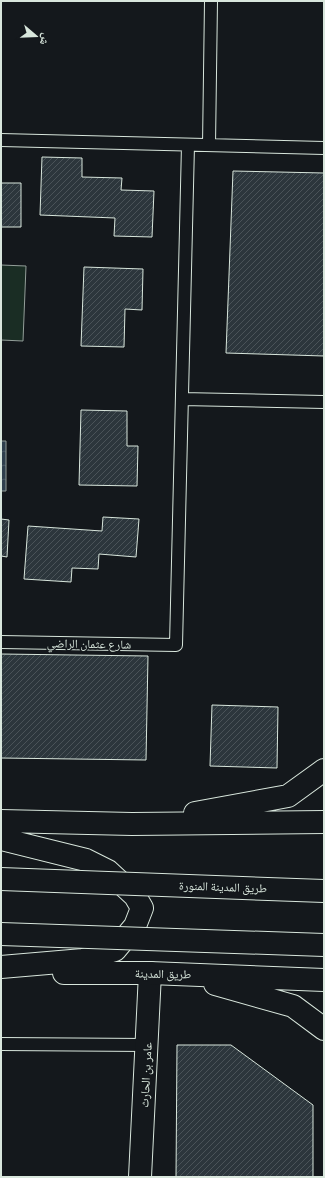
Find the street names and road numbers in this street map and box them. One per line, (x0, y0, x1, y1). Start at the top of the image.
street label: شارع عثمان الراضي (47, 635, 131, 655)
street label: طريق المدينة المنورة (179, 877, 267, 896)
street label: طريق المدينة (135, 966, 191, 982)
street label: عامر بن الحارث (136, 1042, 155, 1108)

